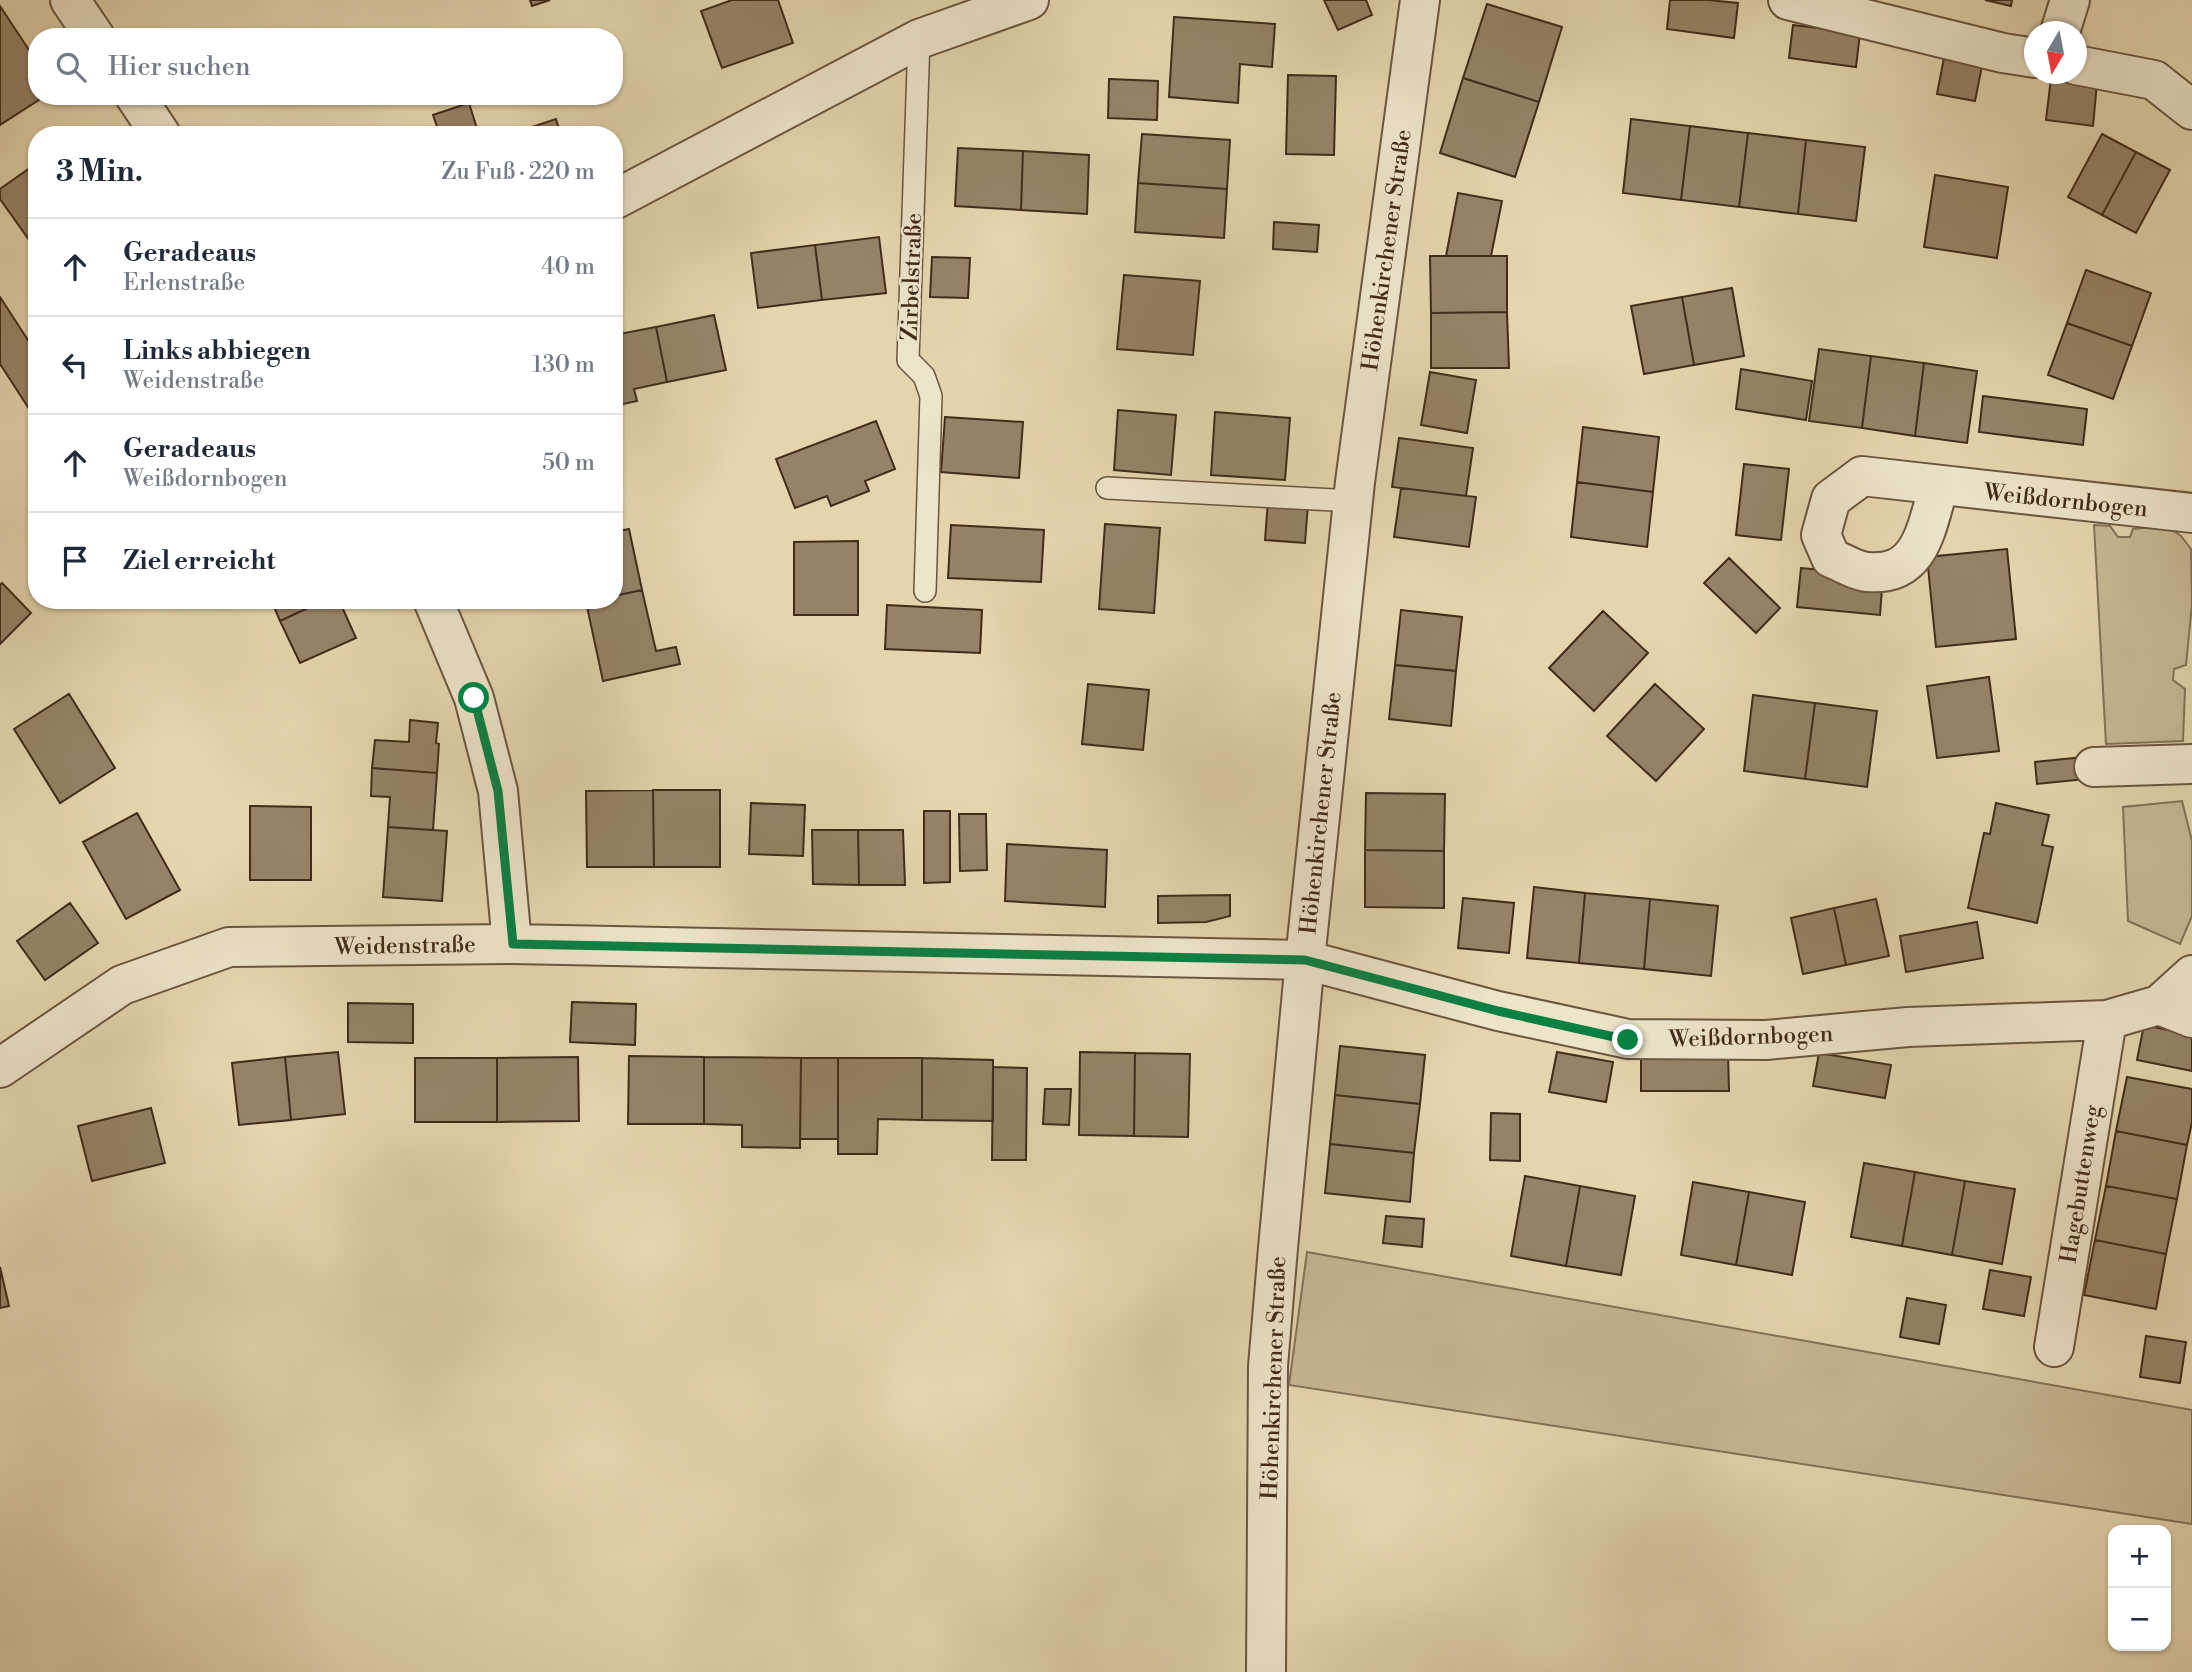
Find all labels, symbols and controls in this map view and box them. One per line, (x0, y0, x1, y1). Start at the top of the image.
north arrow (2024, 21, 2087, 84)
search box (28, 28, 623, 105)
icon: search (52, 48, 90, 86)
text: Hier suchen (108, 51, 250, 83)
street label: Höhenkirchener Straße (1356, 128, 1418, 373)
text: 3 Min. (56, 153, 143, 191)
text: Zu Fuß · 220 m (442, 158, 595, 186)
street label: Zirbelstraße (896, 212, 928, 342)
text: Geradeaus (123, 237, 256, 269)
icon: ahead (56, 248, 94, 286)
text: 40 m (541, 253, 595, 281)
text: Erlenstraße (123, 269, 245, 297)
text: Links abbiegen (123, 335, 311, 367)
icon: left (56, 346, 94, 384)
text: 130 m (532, 351, 595, 379)
text: Weidenstraße (123, 367, 264, 395)
text: Geradeaus (123, 433, 256, 465)
icon: ahead (56, 444, 94, 482)
text: 50 m (542, 449, 595, 477)
text: Weißdornbogen (123, 465, 288, 493)
street label: Weißdornbogen (1982, 478, 2149, 524)
icon: arrive (56, 542, 94, 580)
text: Ziel erreicht (123, 545, 275, 577)
route start (458, 682, 489, 713)
street label: Höhenkirchener Straße (1294, 690, 1348, 936)
street label: Weidenstraße (333, 931, 476, 961)
street label: Weißdornbogen (1667, 1020, 1834, 1054)
route end (1612, 1024, 1643, 1055)
street label: Hagebuttenweg (2055, 1103, 2107, 1265)
street label: Höhenkirchener Straße (1256, 1256, 1292, 1500)
map controls (2108, 1525, 2171, 1651)
button: + (2108, 1525, 2171, 1588)
button: − (2108, 1588, 2171, 1651)

